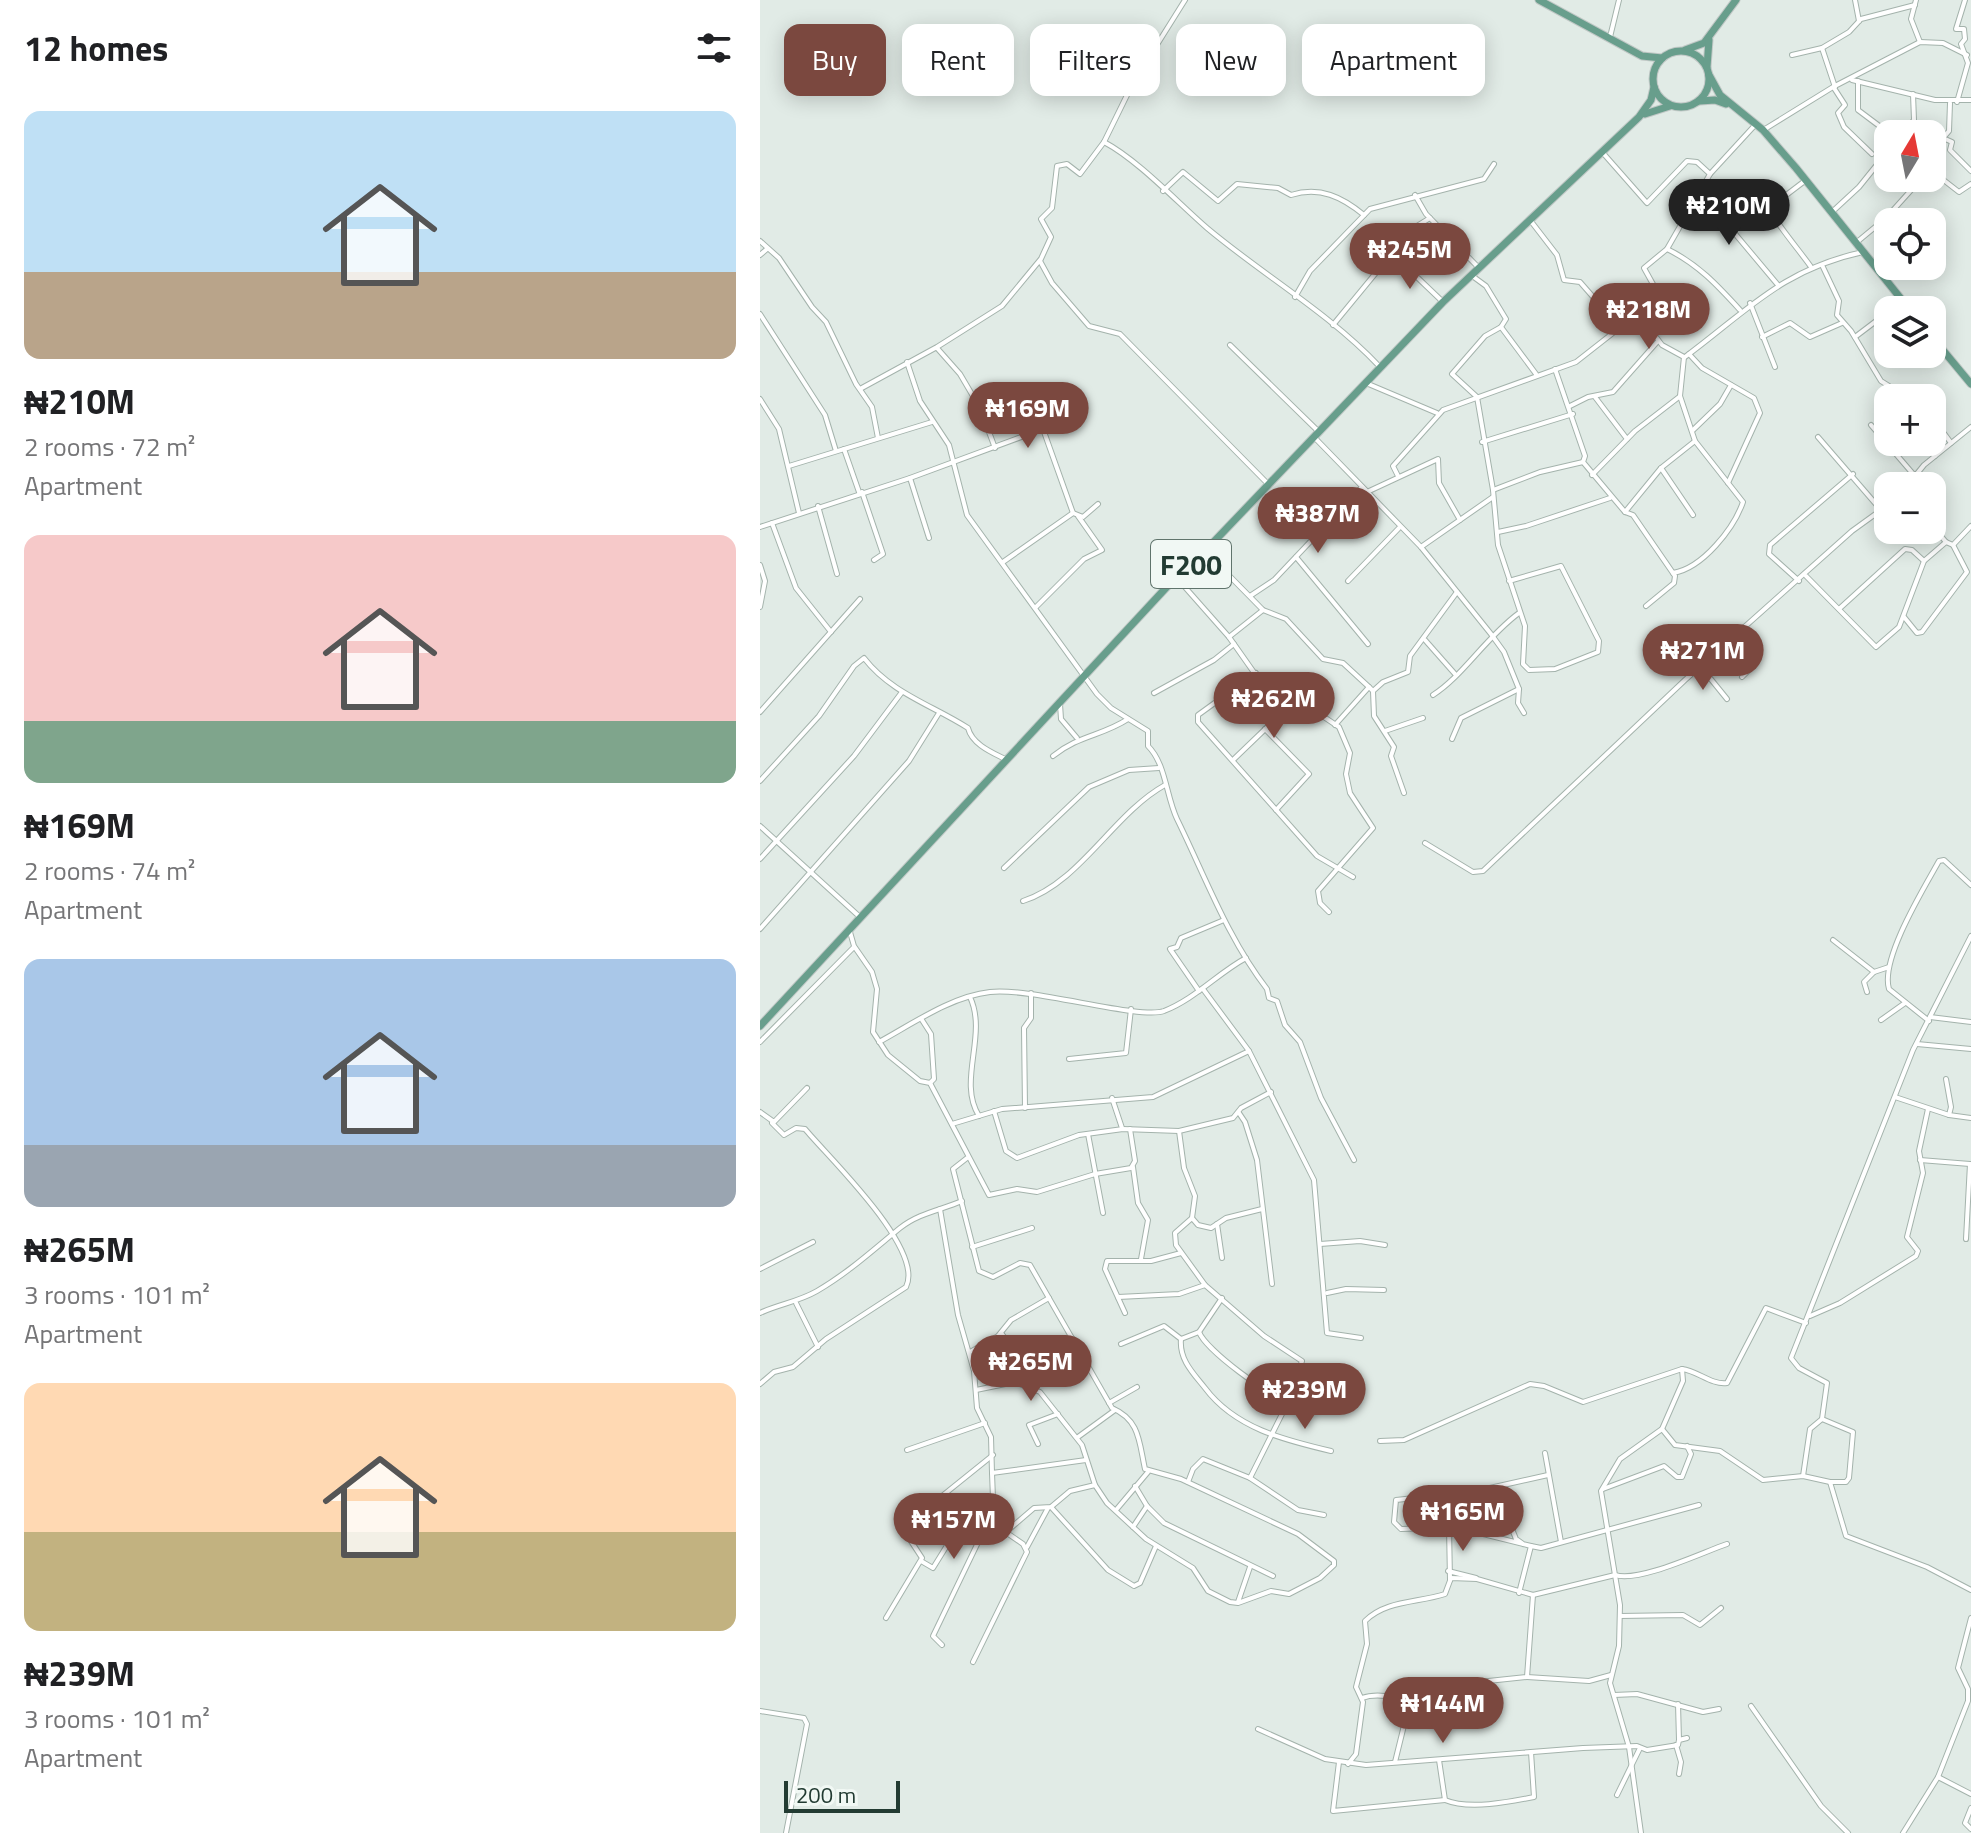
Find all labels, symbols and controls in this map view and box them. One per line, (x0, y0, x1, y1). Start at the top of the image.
text: 12 homes (24, 22, 168, 74)
chip: Buy (784, 24, 886, 96)
chip: Rent (902, 24, 1014, 96)
chip: Filters (1030, 24, 1160, 96)
chip: New (1176, 24, 1286, 96)
chip: Apartment (1302, 24, 1485, 96)
icon: filters (692, 26, 736, 70)
north arrow (1874, 120, 1946, 192)
map controls (1874, 120, 1946, 544)
icon: home (308, 163, 452, 307)
pin: ₦210M (1673, 179, 1785, 247)
text: ₦210M (1687, 185, 1771, 224)
button: locate (1874, 208, 1946, 280)
pin: ₦245M (1354, 223, 1466, 291)
text: ₦245M (1368, 229, 1452, 268)
pin: ₦218M (1593, 283, 1705, 351)
text: ₦218M (1607, 289, 1691, 328)
button: layers (1874, 296, 1946, 368)
text: ₦210M (24, 375, 135, 427)
pin: ₦169M (972, 382, 1084, 450)
button: + (1874, 384, 1946, 456)
text: ₦169M (986, 388, 1070, 427)
text: 2 rooms · 72 m² (24, 427, 195, 466)
text: Apartment (24, 466, 142, 505)
button: − (1874, 472, 1946, 544)
pin: ₦387M (1262, 487, 1374, 555)
text: ₦387M (1276, 493, 1360, 532)
road number: F200 (1151, 540, 1231, 588)
icon: home (308, 587, 452, 731)
pin: ₦271M (1647, 624, 1759, 692)
text: ₦271M (1661, 630, 1745, 669)
pin: ₦262M (1218, 672, 1330, 740)
text: ₦262M (1232, 678, 1316, 717)
text: ₦169M (24, 799, 135, 851)
text: 2 rooms · 74 m² (24, 851, 195, 890)
text: Apartment (24, 890, 142, 929)
icon: home (308, 1011, 452, 1155)
text: ₦265M (24, 1223, 135, 1275)
text: 3 rooms · 101 m² (24, 1275, 210, 1314)
text: Apartment (24, 1314, 142, 1353)
pin: ₦265M (975, 1335, 1087, 1403)
text: ₦265M (989, 1341, 1073, 1380)
pin: ₦239M (1249, 1363, 1361, 1431)
text: ₦239M (1263, 1369, 1347, 1408)
icon: home (308, 1435, 452, 1579)
pin: ₦165M (1407, 1485, 1519, 1553)
text: ₦165M (1421, 1491, 1505, 1530)
pin: ₦157M (898, 1493, 1010, 1561)
text: ₦157M (912, 1499, 996, 1538)
text: ₦239M (24, 1647, 135, 1699)
pin: ₦144M (1387, 1677, 1499, 1745)
text: ₦144M (1401, 1683, 1485, 1722)
text: 3 rooms · 101 m² (24, 1699, 210, 1738)
text: Apartment (24, 1738, 142, 1777)
scale bar (784, 1777, 900, 1813)
text: 200 m (796, 1778, 856, 1812)

